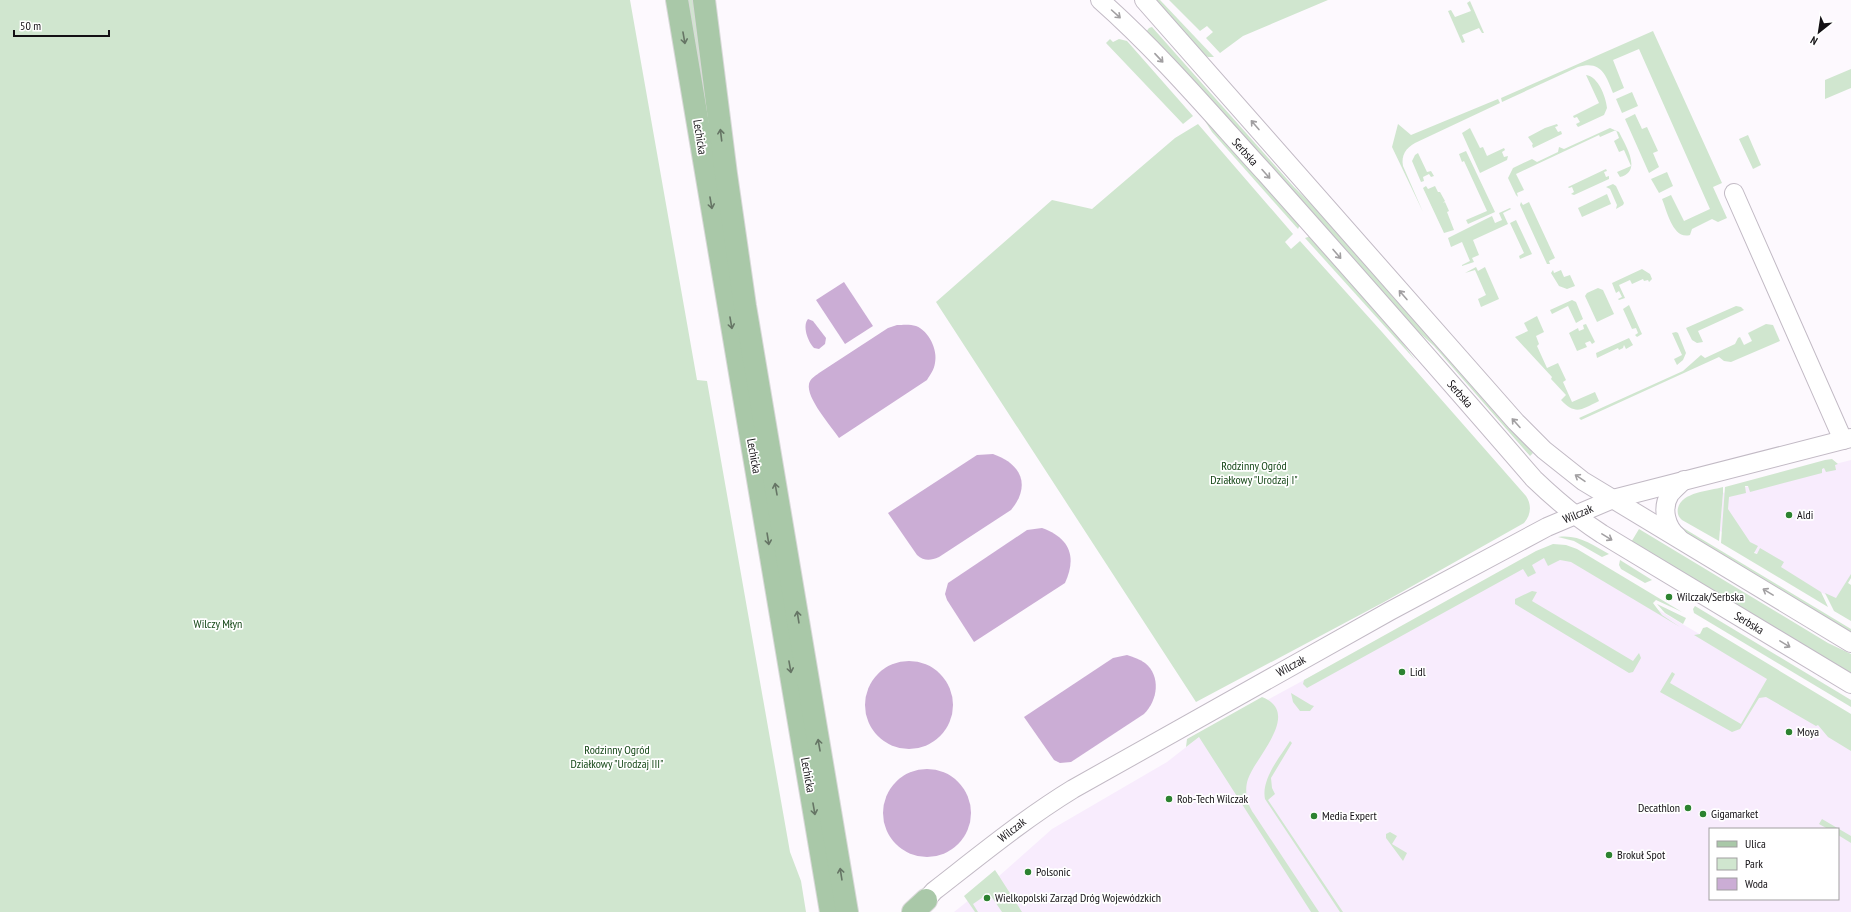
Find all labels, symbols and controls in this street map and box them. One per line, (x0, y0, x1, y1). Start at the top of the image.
one-way arrow (1111, 10, 1121, 19)
scale bar (14, 12, 109, 38)
north arrow (1799, 12, 1839, 52)
text: 50 m (20, 18, 41, 33)
one-way arrow (680, 32, 688, 45)
text: N (1808, 33, 1820, 48)
one-way arrow (1154, 52, 1163, 62)
street label: Lechicka (690, 118, 711, 156)
one-way arrow (1250, 119, 1259, 130)
one-way arrow (717, 129, 725, 142)
street label: Serbska (1229, 135, 1262, 169)
one-way arrow (1261, 169, 1270, 179)
one-way arrow (707, 196, 715, 209)
one-way arrow (1332, 249, 1342, 259)
one-way arrow (1399, 289, 1408, 300)
one-way arrow (728, 316, 736, 329)
street label: Serbska (1444, 377, 1477, 411)
one-way arrow (1511, 418, 1521, 428)
street label: Lechicka (744, 437, 765, 475)
park label: Rodzinny Ogród Działkowy "Urodzaj I" (1210, 458, 1298, 487)
one-way arrow (1574, 474, 1585, 482)
one-way arrow (772, 483, 780, 496)
street label: Wilczak (1560, 500, 1595, 527)
place label: Aldi (1797, 507, 1813, 522)
marker: Aldi (1784, 510, 1794, 520)
one-way arrow (764, 532, 772, 545)
one-way arrow (1601, 533, 1612, 541)
one-way arrow (1762, 588, 1774, 596)
place label: Wilczak/Serbska (1677, 589, 1744, 604)
marker: Wilczak/Serbska (1664, 592, 1674, 602)
street label: Serbska (1732, 608, 1767, 637)
one-way arrow (793, 611, 801, 624)
park label: Wilczy Młyn (194, 616, 242, 631)
one-way arrow (1779, 641, 1791, 649)
street label: Wilczak (1273, 651, 1308, 680)
one-way arrow (786, 660, 794, 673)
place label: Lidl (1410, 664, 1426, 679)
marker: Lidl (1397, 667, 1407, 677)
place label: Moya (1797, 724, 1819, 739)
marker: Moya (1784, 727, 1794, 737)
one-way arrow (815, 739, 823, 752)
park label: Rodzinny Ogród Działkowy "Urodzaj III" (571, 742, 663, 771)
street label: Lechicka (798, 756, 819, 794)
place label: Rob-Tech Wilczak (1177, 791, 1249, 806)
marker: Rob-Tech Wilczak (1164, 794, 1174, 804)
place label: Decathlon (1638, 800, 1680, 815)
one-way arrow (810, 802, 818, 815)
marker: Decathlon (1683, 803, 1693, 813)
place label: Gigamarket (1711, 806, 1759, 821)
place label: Media Expert (1322, 808, 1378, 823)
marker: Gigamarket (1698, 809, 1708, 819)
marker: Media Expert (1309, 811, 1319, 821)
street label: Wilczak (995, 814, 1029, 845)
legend (1709, 828, 1839, 900)
text: Ulica (1745, 836, 1766, 851)
place label: Brokuł Spot (1617, 847, 1666, 862)
marker: Brokuł Spot (1604, 850, 1614, 860)
text: Park (1745, 856, 1763, 871)
place label: Polsonic (1036, 864, 1071, 879)
one-way arrow (836, 867, 844, 880)
marker: Polsonic (1023, 867, 1033, 877)
text: Woda (1745, 876, 1768, 891)
place label: Wielkopolski Zarząd Dróg Wojewódzkich (995, 890, 1161, 905)
marker: Wielkopolski Zarząd Dróg Wojewódzkich (982, 893, 992, 903)

